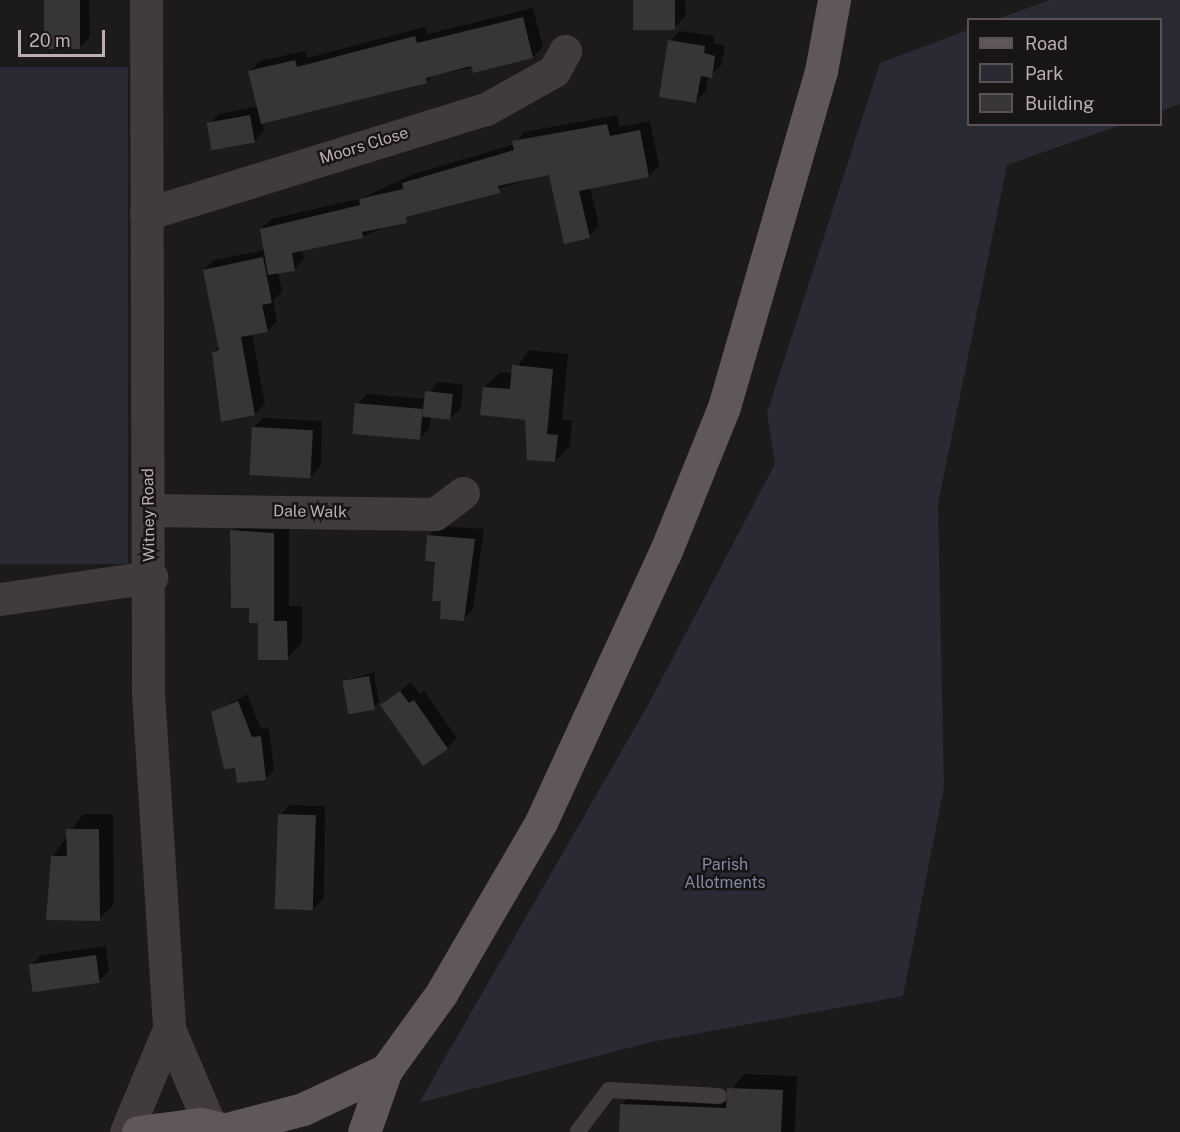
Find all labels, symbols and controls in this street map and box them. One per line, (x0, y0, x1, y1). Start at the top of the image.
scale bar (21, 18, 108, 56)
legend (967, 18, 1162, 126)
text: 20 m (29, 30, 71, 51)
text: Road (1025, 33, 1068, 54)
text: Park (1025, 63, 1063, 84)
text: Building (1025, 93, 1094, 114)
street label: Moors Close (317, 123, 411, 169)
street label: Witney Road (139, 468, 159, 562)
street label: Dale Walk (273, 502, 347, 522)
park label: Parish Allotments (684, 855, 766, 893)

